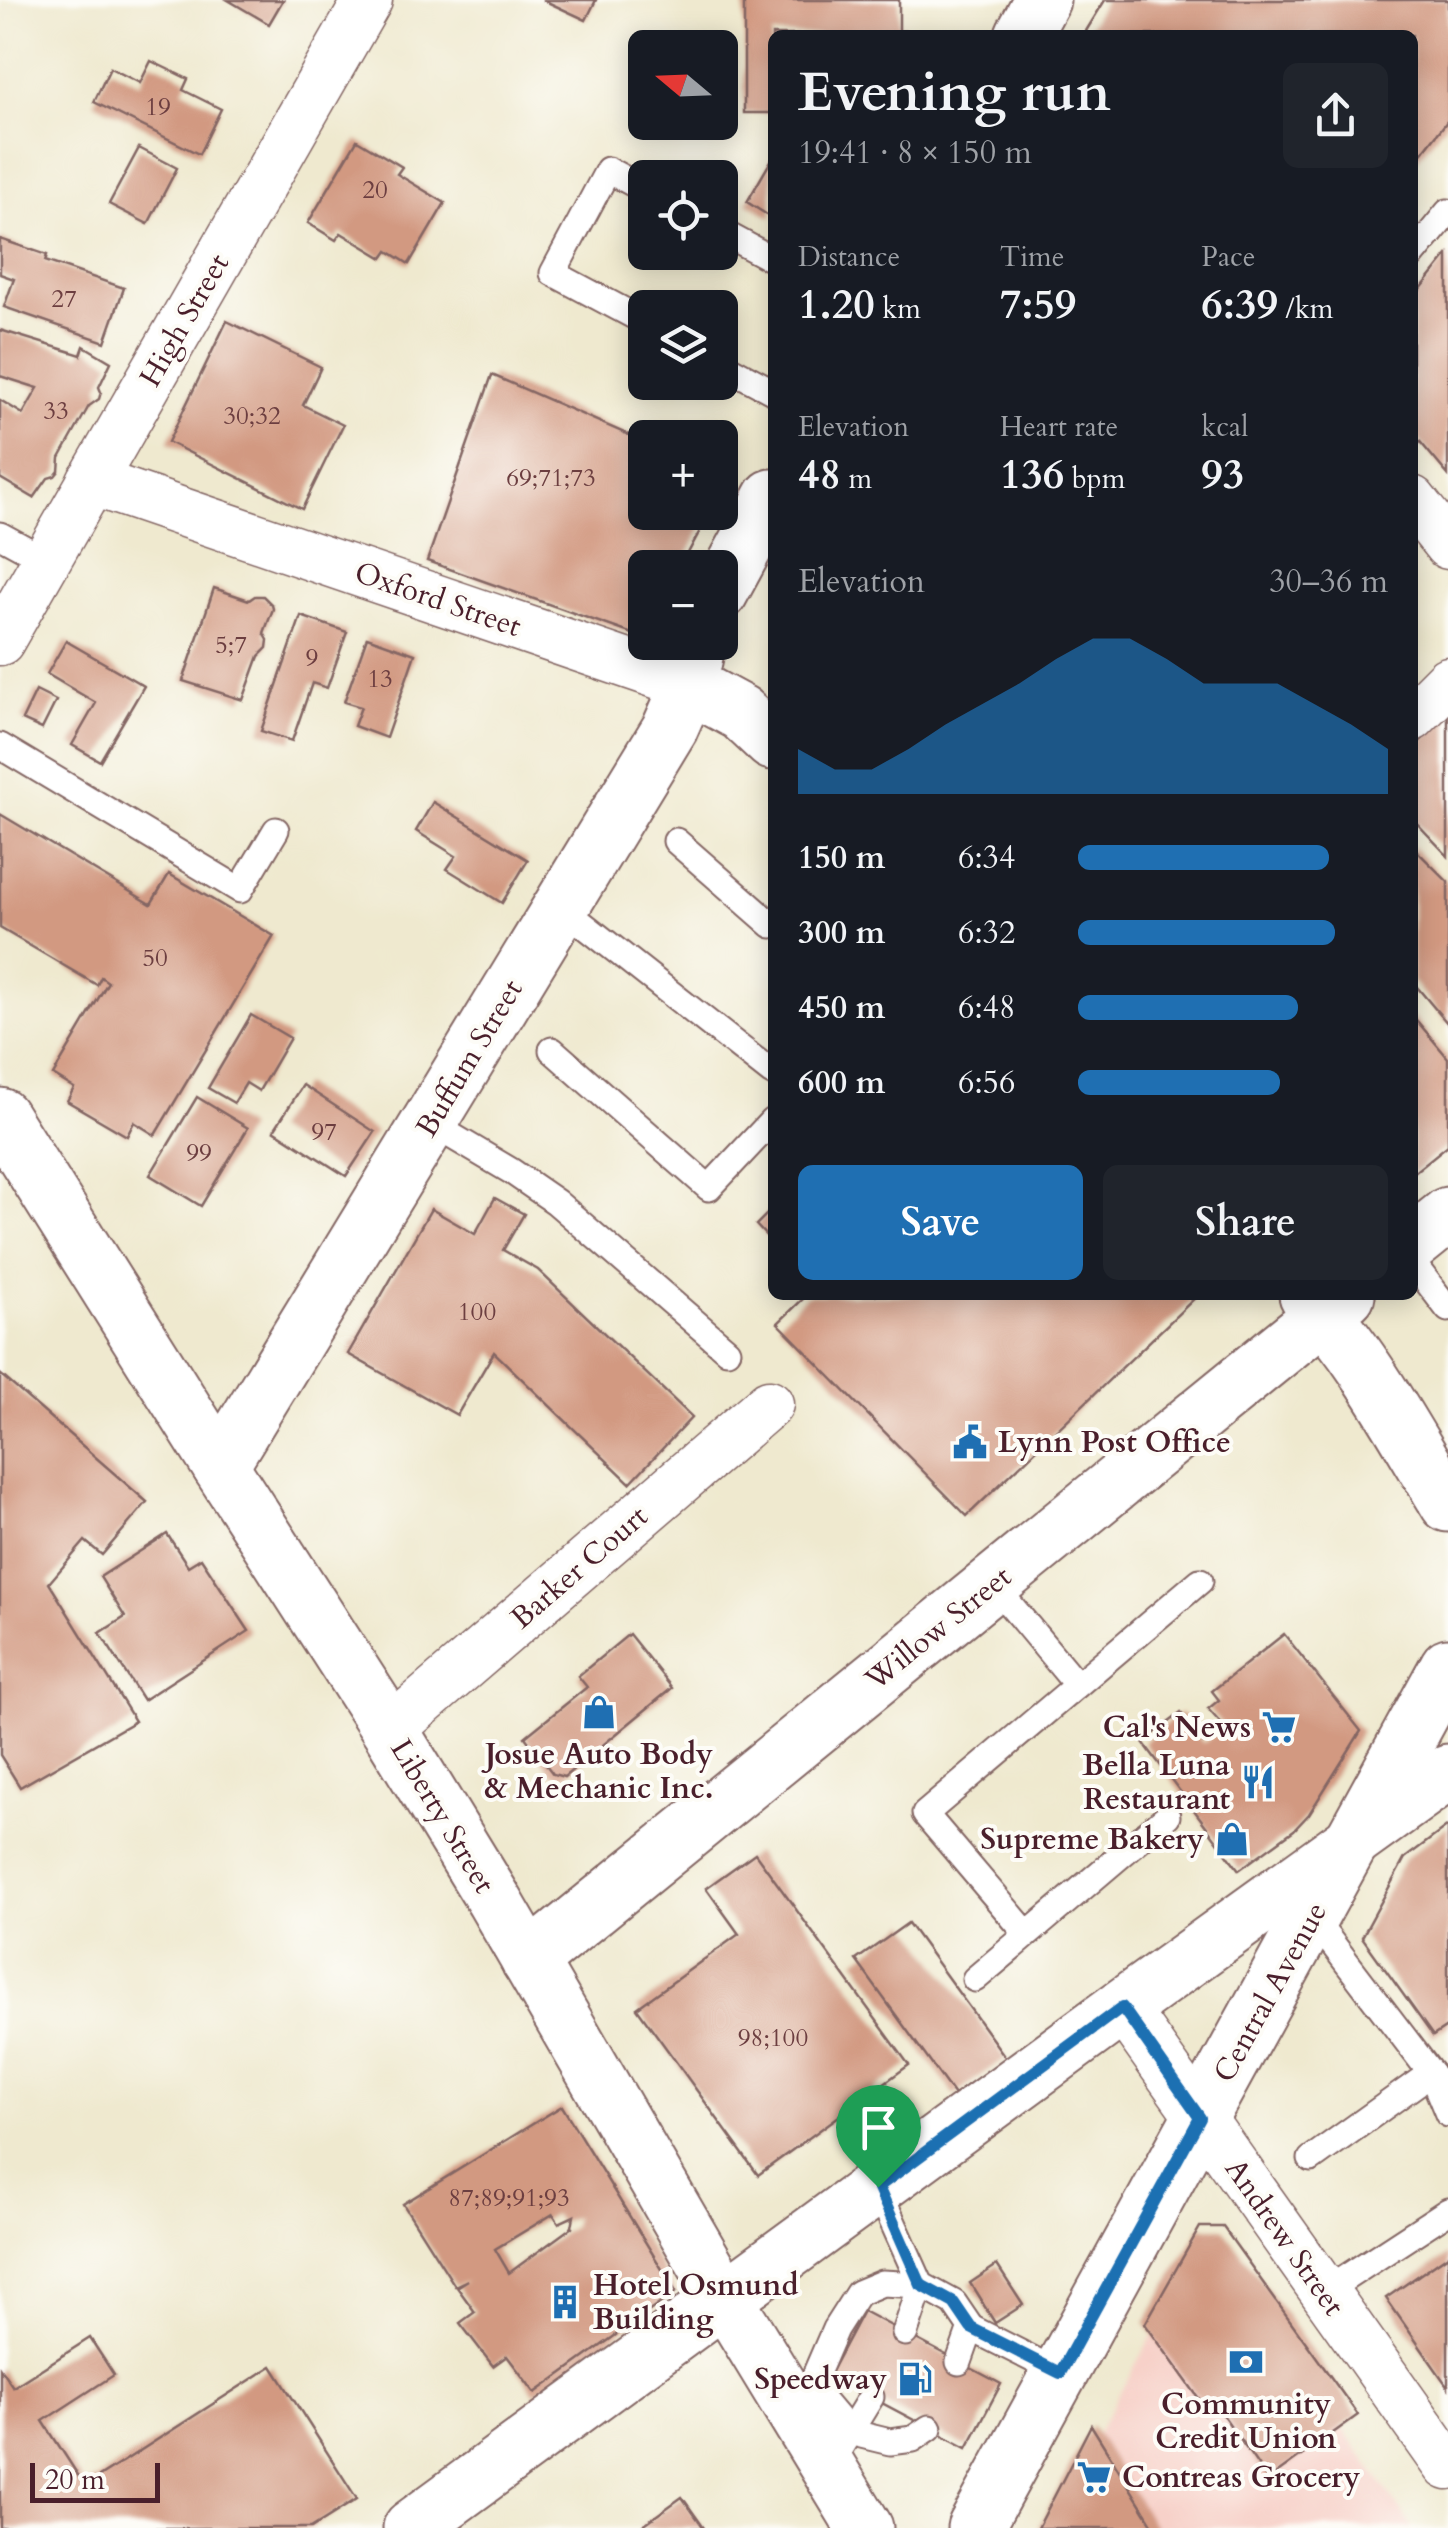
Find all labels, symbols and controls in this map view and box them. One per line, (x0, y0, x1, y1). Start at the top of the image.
north arrow (628, 30, 738, 140)
map controls (628, 30, 738, 660)
text: Evening run (798, 56, 1111, 130)
button: share (1283, 63, 1388, 168)
house number: 19 (145, 90, 171, 124)
text: 19:41 · 8 × 150 m (798, 131, 1032, 175)
button: locate (628, 160, 738, 270)
house number: 20 (362, 173, 388, 207)
text: Distance (798, 238, 900, 276)
text: Time (1000, 238, 1064, 276)
text: Pace (1201, 238, 1255, 276)
street label: High Street (130, 246, 239, 394)
text: 1.20 (798, 276, 875, 333)
text: 7:59 (1000, 276, 1076, 333)
text: 6:39 (1201, 276, 1278, 333)
house number: 27 (51, 282, 77, 316)
button: layers (628, 290, 738, 400)
text: km (875, 290, 921, 328)
text: /km (1278, 290, 1333, 328)
house number: 33 (43, 394, 69, 428)
house number: 30;32 (223, 399, 281, 433)
text: Elevation (798, 408, 909, 446)
text: Heart rate (1000, 408, 1118, 446)
text: kcal (1201, 408, 1248, 446)
button: + (628, 420, 738, 530)
text: 48 (798, 446, 841, 503)
text: 136 (1000, 446, 1064, 503)
text: 93 (1201, 446, 1244, 503)
text: m (841, 460, 872, 498)
text: bpm (1064, 460, 1125, 498)
house number: 69;71;73 (506, 461, 596, 495)
button: − (628, 550, 738, 660)
street label: Oxford Street (349, 552, 527, 647)
text: Elevation (798, 560, 925, 604)
text: 30–36 m (1269, 560, 1388, 604)
house number: 5;7 (215, 628, 247, 662)
house number: 9 (306, 641, 318, 675)
house number: 13 (367, 662, 393, 696)
text: 150 m (798, 836, 885, 880)
text: 6:34 (958, 836, 1015, 880)
text: 300 m (798, 911, 885, 955)
text: 6:32 (958, 911, 1015, 955)
house number: 50 (142, 941, 168, 975)
street label: Buffum Street (406, 971, 533, 1145)
text: 450 m (798, 986, 885, 1030)
text: 6:48 (958, 986, 1015, 1030)
text: 600 m (798, 1061, 885, 1105)
text: 6:56 (958, 1061, 1015, 1105)
house number: 97 (311, 1115, 337, 1149)
house number: 99 (186, 1136, 212, 1170)
button: Save (798, 1165, 1083, 1280)
button: Share (1103, 1165, 1388, 1280)
house number: 100 (458, 1295, 496, 1329)
place label: Lynn Post Office (998, 1422, 1231, 1463)
public building icon: Lynn Post Office (951, 1423, 989, 1461)
street label: Barker Court (502, 1496, 657, 1638)
street label: Willow Street (856, 1556, 1021, 1701)
shop icon: Josue Auto Body & Mechanic Inc. (580, 1693, 618, 1731)
place label: Cal's News (1103, 1707, 1251, 1748)
supermarket icon: Cal's News (1260, 1708, 1298, 1746)
street label: Liberty Street (380, 1732, 505, 1901)
place label: Josue Auto Body & Mechanic Inc. (481, 1734, 713, 1809)
place label: Bella Luna Restaurant (1082, 1745, 1230, 1820)
restaurant icon: Bella Luna Restaurant (1239, 1763, 1277, 1801)
place label: Supreme Bakery (980, 1819, 1204, 1860)
shop icon: Supreme Bakery (1213, 1820, 1251, 1858)
street label: Central Avenue (1204, 1895, 1337, 2090)
house number: 98;100 (738, 2021, 808, 2055)
pin (836, 2085, 921, 2188)
icon: arrive (851, 2100, 906, 2155)
street label: Andrew Street (1215, 2150, 1354, 2325)
house number: 87;89;91;93 (448, 2181, 570, 2215)
place label: Hotel Osmund Building (593, 2265, 799, 2340)
building icon: Hotel Osmund Building (546, 2283, 584, 2321)
bank icon: Community Credit Union (1227, 2343, 1265, 2381)
place label: Speedway (754, 2359, 887, 2400)
fuel station icon: Speedway (896, 2360, 934, 2398)
place label: Community Credit Union (1155, 2384, 1337, 2459)
place label: Contreas Grocery (1122, 2457, 1360, 2498)
scale bar (30, 2458, 160, 2502)
supermarket icon: Contreas Grocery (1075, 2458, 1113, 2496)
text: 20 m (45, 2461, 105, 2499)

